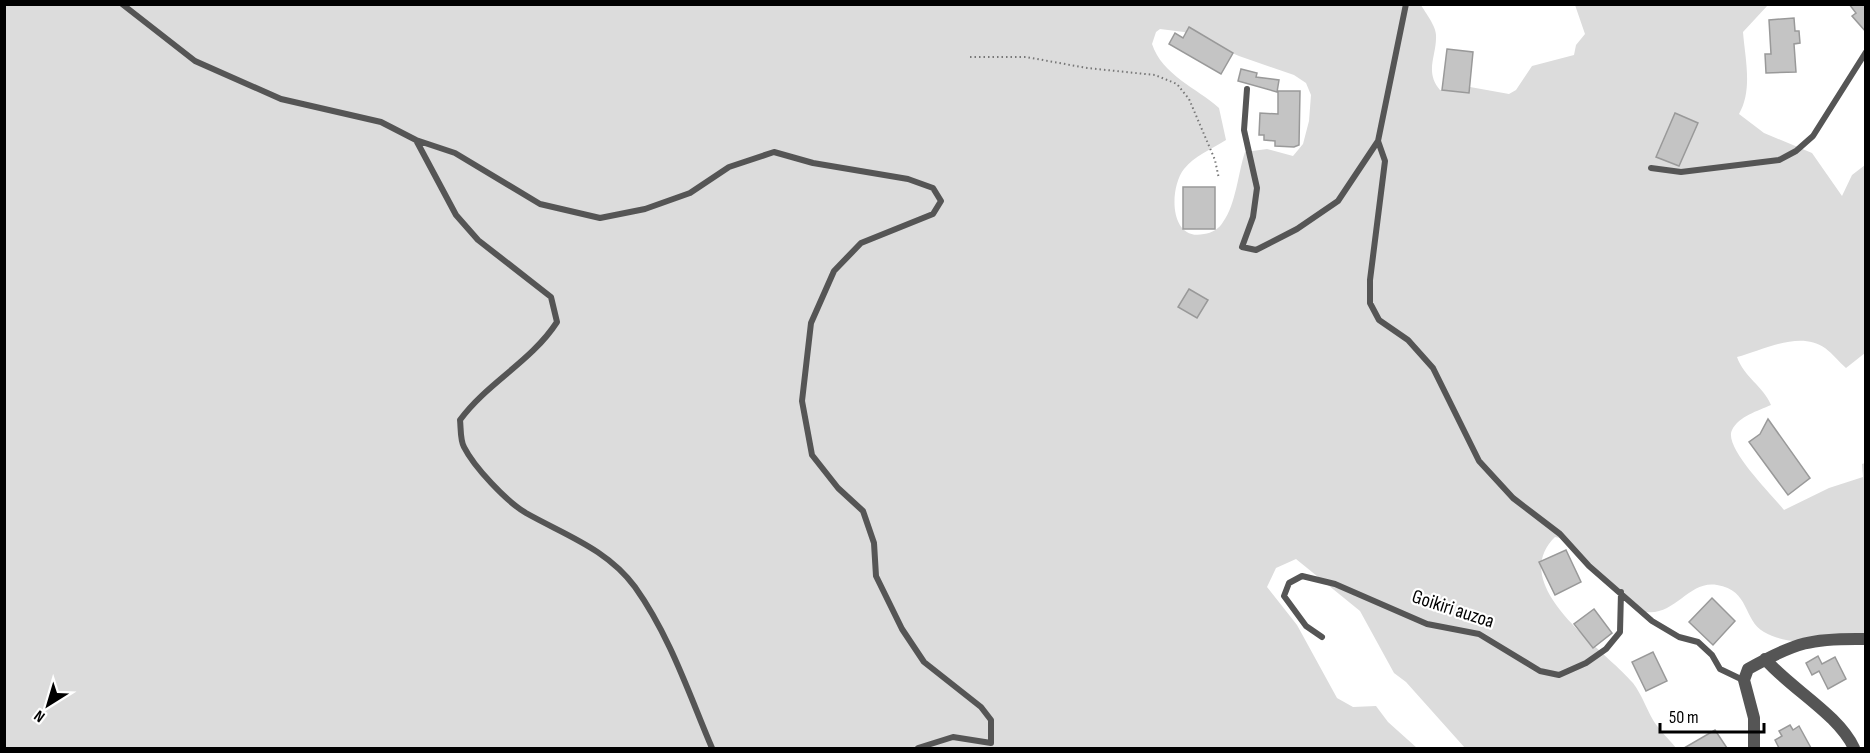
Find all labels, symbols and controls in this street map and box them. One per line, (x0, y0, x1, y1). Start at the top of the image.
street label: Goikiri auzoa (1409, 584, 1497, 634)
north arrow (18, 675, 78, 735)
scale bar (1660, 696, 1764, 734)
text: N (31, 706, 49, 726)
text: 50 m (1669, 707, 1699, 728)

